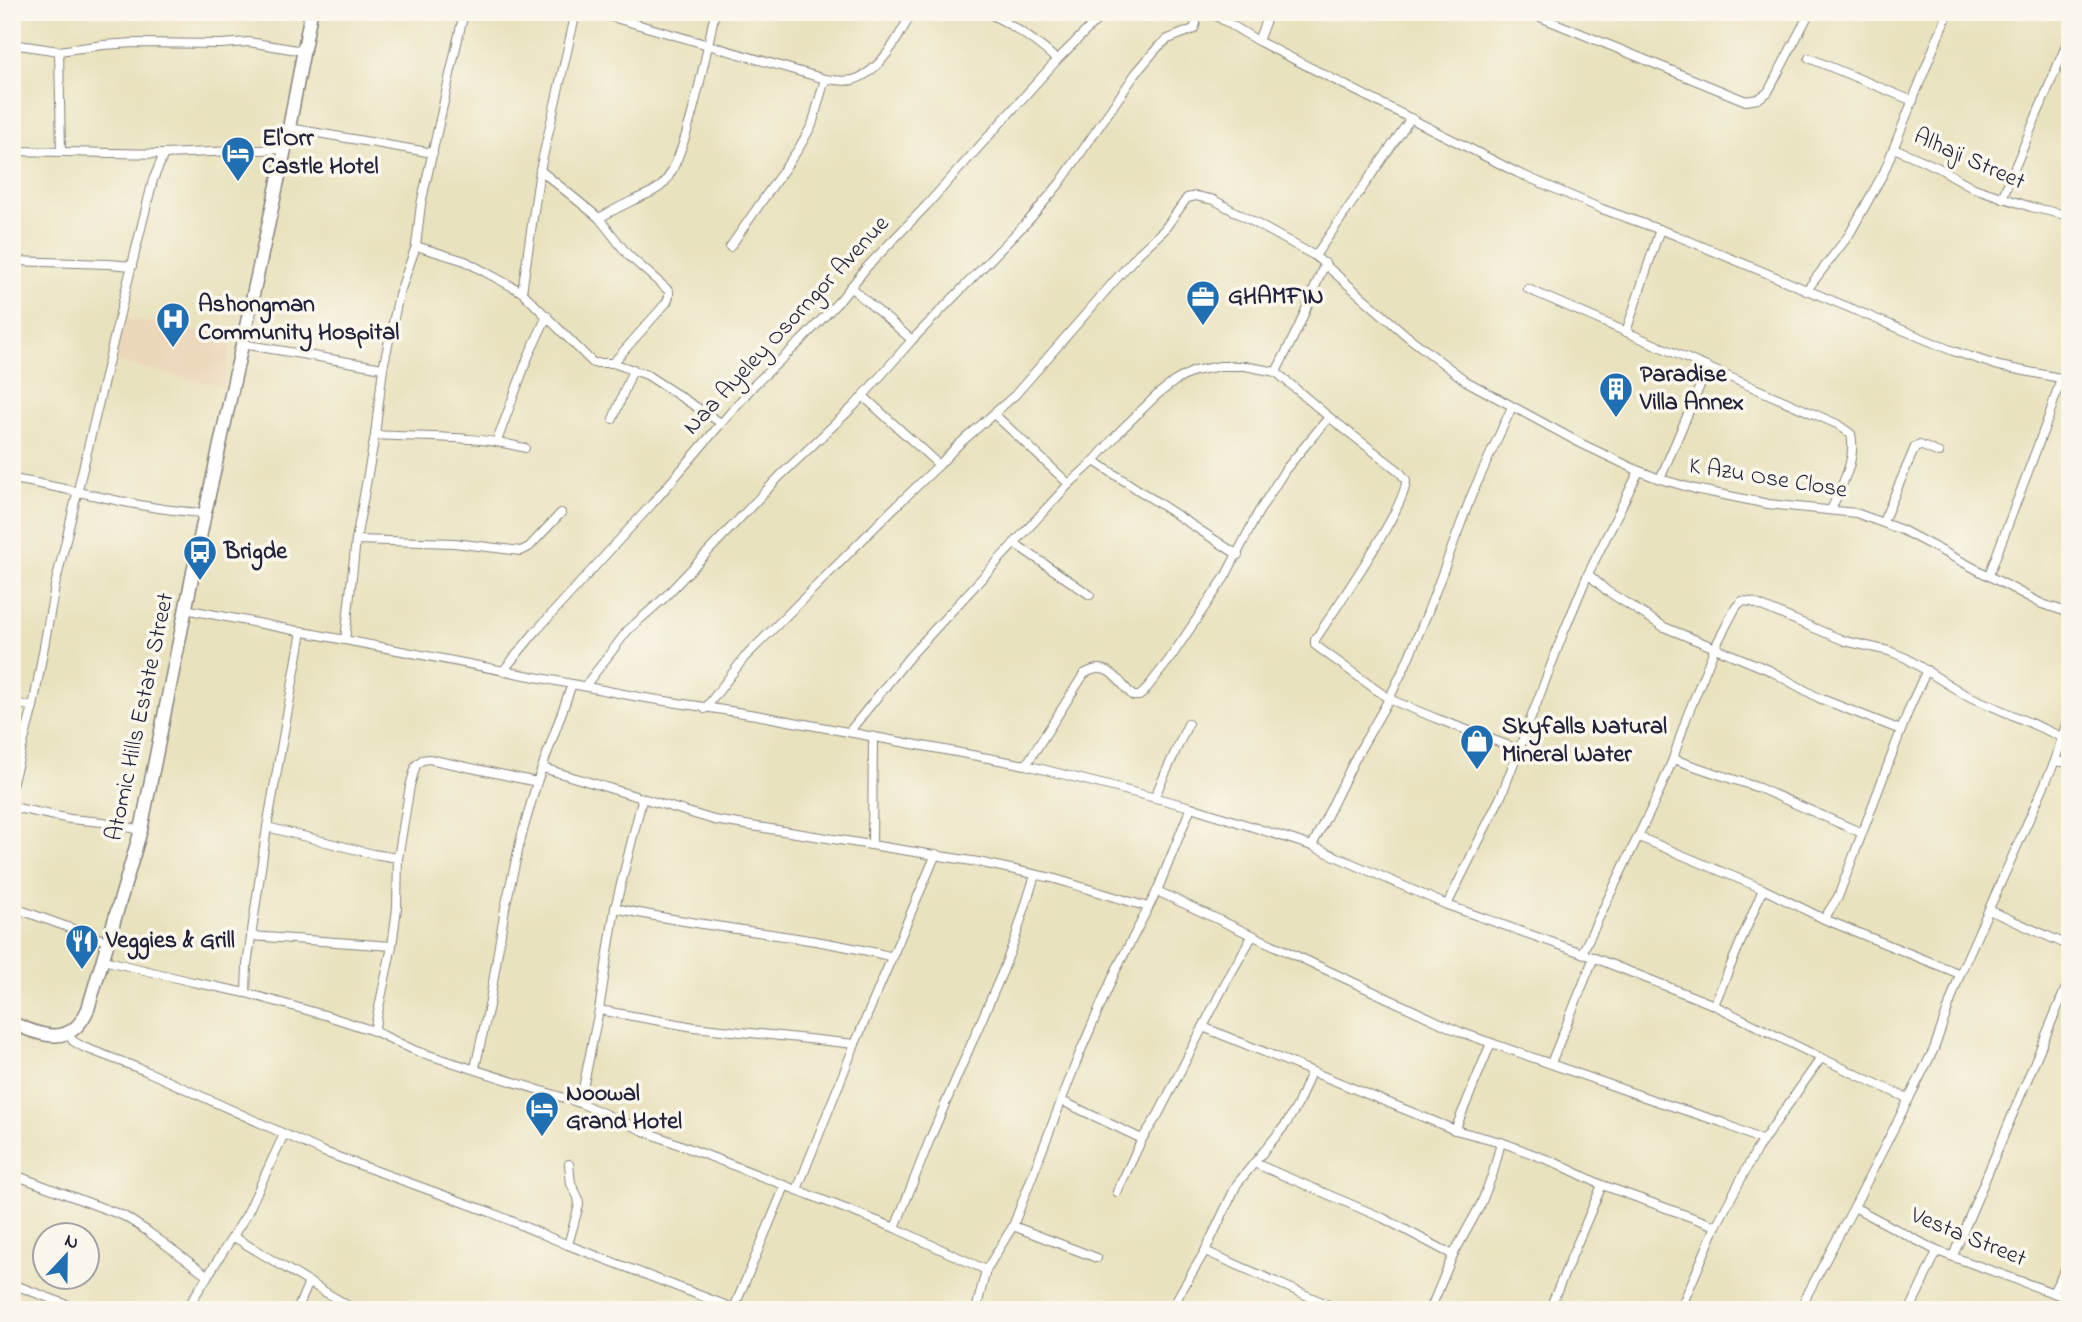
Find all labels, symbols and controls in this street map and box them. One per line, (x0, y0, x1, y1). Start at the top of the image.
street label: Alhaji Street (1908, 120, 2030, 200)
place label: El'Orr Castle Hotel (262, 122, 378, 185)
hotel icon: El'Orr Castle Hotel (219, 134, 257, 183)
street label: Naa Ayeley Osorngor Avenue (676, 208, 899, 444)
office icon: GHAMFIN (1184, 278, 1222, 327)
place label: GHAMFIN (1228, 280, 1324, 315)
place label: Ashongman Community Hospital (198, 288, 399, 352)
hospital icon: Ashongman Community Hospital (154, 300, 192, 349)
place label: Paradise Villa Annex (1639, 358, 1744, 421)
building icon: Paradise Villa Annex (1597, 370, 1635, 419)
street label: K Azu Ose Close (1686, 449, 1850, 509)
bus stop icon: Brigde (181, 533, 219, 582)
place label: Brigde (223, 535, 288, 571)
street label: Atomic Hills Estate Street (98, 590, 184, 844)
place label: Skyfalls Natural Mineral Water (1502, 710, 1667, 773)
shop icon: Skyfalls Natural Mineral Water (1458, 722, 1496, 771)
restaurant icon: Veggies & Grill (63, 922, 101, 971)
place label: Veggies & Grill (105, 924, 235, 960)
place label: Noowal Grand Hotel (566, 1077, 682, 1140)
hotel icon: Noowal Grand Hotel (523, 1089, 561, 1138)
street label: Vesta Street (1904, 1199, 2031, 1277)
north arrow (32, 1220, 102, 1290)
text: N (60, 1228, 83, 1258)

